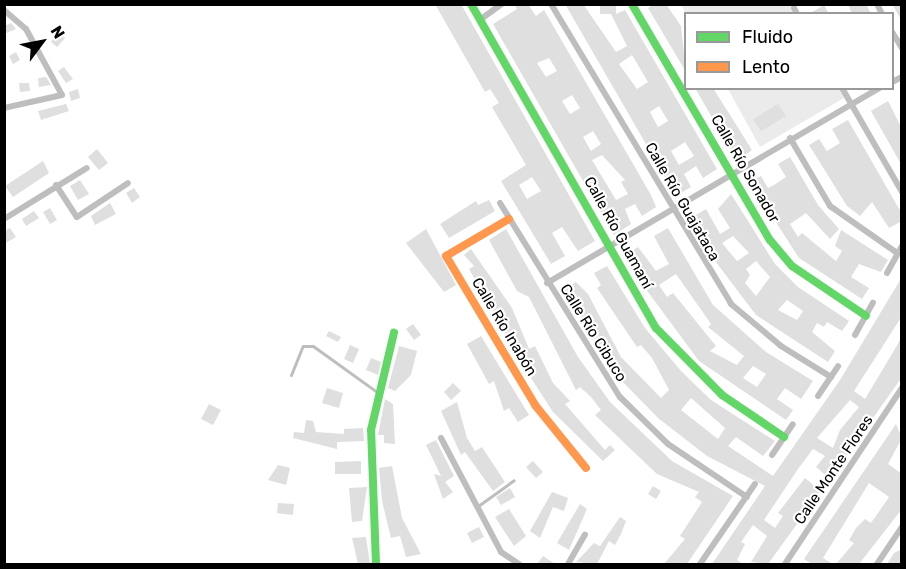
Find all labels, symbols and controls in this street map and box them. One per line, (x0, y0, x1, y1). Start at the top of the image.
north arrow (12, 12, 72, 72)
legend (684, 12, 894, 90)
text: N (47, 22, 69, 42)
text: Fluido (742, 26, 793, 48)
text: Lento (742, 56, 790, 78)
street label: Calle Río Sonador (707, 112, 783, 226)
street label: Calle Río Guajataca (641, 140, 723, 264)
street label: Calle Río Guamaní (580, 174, 656, 292)
street label: Calle Río Inabón (468, 275, 540, 379)
street label: Calle Río Cibuco (556, 281, 630, 385)
street label: Calle Monte Flores (791, 412, 877, 528)

